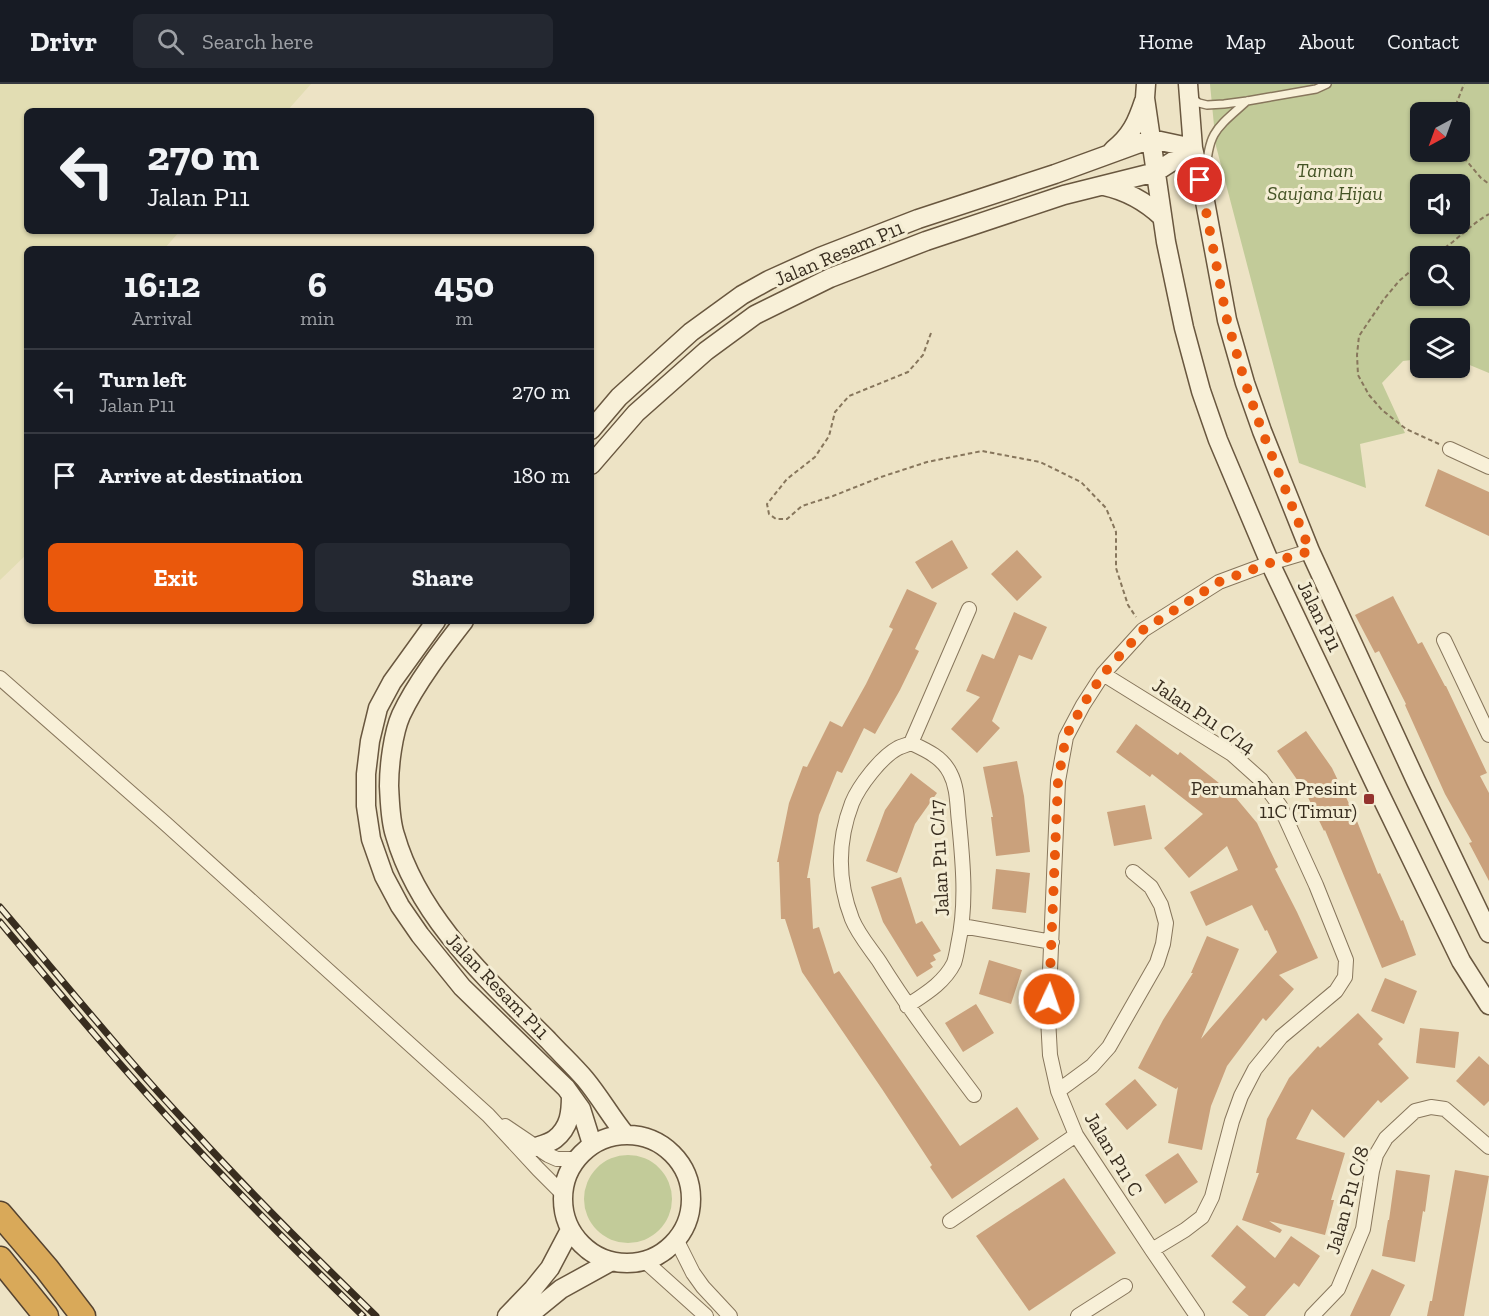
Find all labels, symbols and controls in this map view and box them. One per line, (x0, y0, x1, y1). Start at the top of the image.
search box (133, 14, 553, 68)
text: Drivr (30, 25, 97, 58)
icon: search (154, 25, 187, 58)
text: Search here (202, 28, 313, 55)
text: Home (1139, 29, 1193, 54)
text: Map (1226, 29, 1266, 54)
text: About (1299, 29, 1354, 54)
text: Contact (1387, 29, 1459, 54)
north arrow (1410, 102, 1470, 162)
map controls (1410, 102, 1470, 378)
text: 270 m (147, 130, 259, 181)
icon: left (48, 132, 126, 210)
pin (1174, 154, 1225, 205)
park label: Taman Saujana Hijau (1267, 158, 1383, 205)
icon: arrive (1183, 163, 1216, 196)
button: sound (1410, 174, 1470, 234)
text: Jalan P11 (147, 181, 250, 213)
street label: Jalan Resam P11 (771, 215, 907, 291)
button: search (1410, 246, 1470, 306)
text: 16:12 (124, 263, 200, 306)
text: 6 (308, 263, 327, 306)
text: 450 (434, 263, 494, 306)
text: Arrival (132, 306, 192, 330)
text: min (300, 306, 334, 330)
text: m (456, 306, 473, 330)
button: layers (1410, 318, 1470, 378)
text: Turn left (99, 366, 186, 393)
icon: left (48, 375, 81, 408)
text: 270 m (512, 378, 570, 405)
text: Jalan P11 (99, 393, 175, 417)
icon: arrive (48, 459, 81, 492)
text: Arrive at destination (99, 462, 302, 489)
text: 180 m (513, 462, 570, 489)
button: Exit (48, 543, 303, 612)
button: Share (315, 543, 570, 612)
street label: Jalan P11 (1293, 577, 1348, 656)
street label: Jalan P11 C/14 (1148, 673, 1260, 759)
place label: Perumahan Presint 11C (Timur) (1191, 776, 1358, 823)
marker: Perumahan Presint 11C (Timur) (1362, 792, 1376, 806)
street label: Jalan P11 C/17 (924, 798, 954, 917)
street label: Jalan Resam P11 (441, 928, 555, 1044)
position arrow (1017, 967, 1081, 1031)
street label: Jalan P11 C (1080, 1108, 1148, 1200)
street label: Jalan P11 C/8 (1320, 1143, 1374, 1257)

